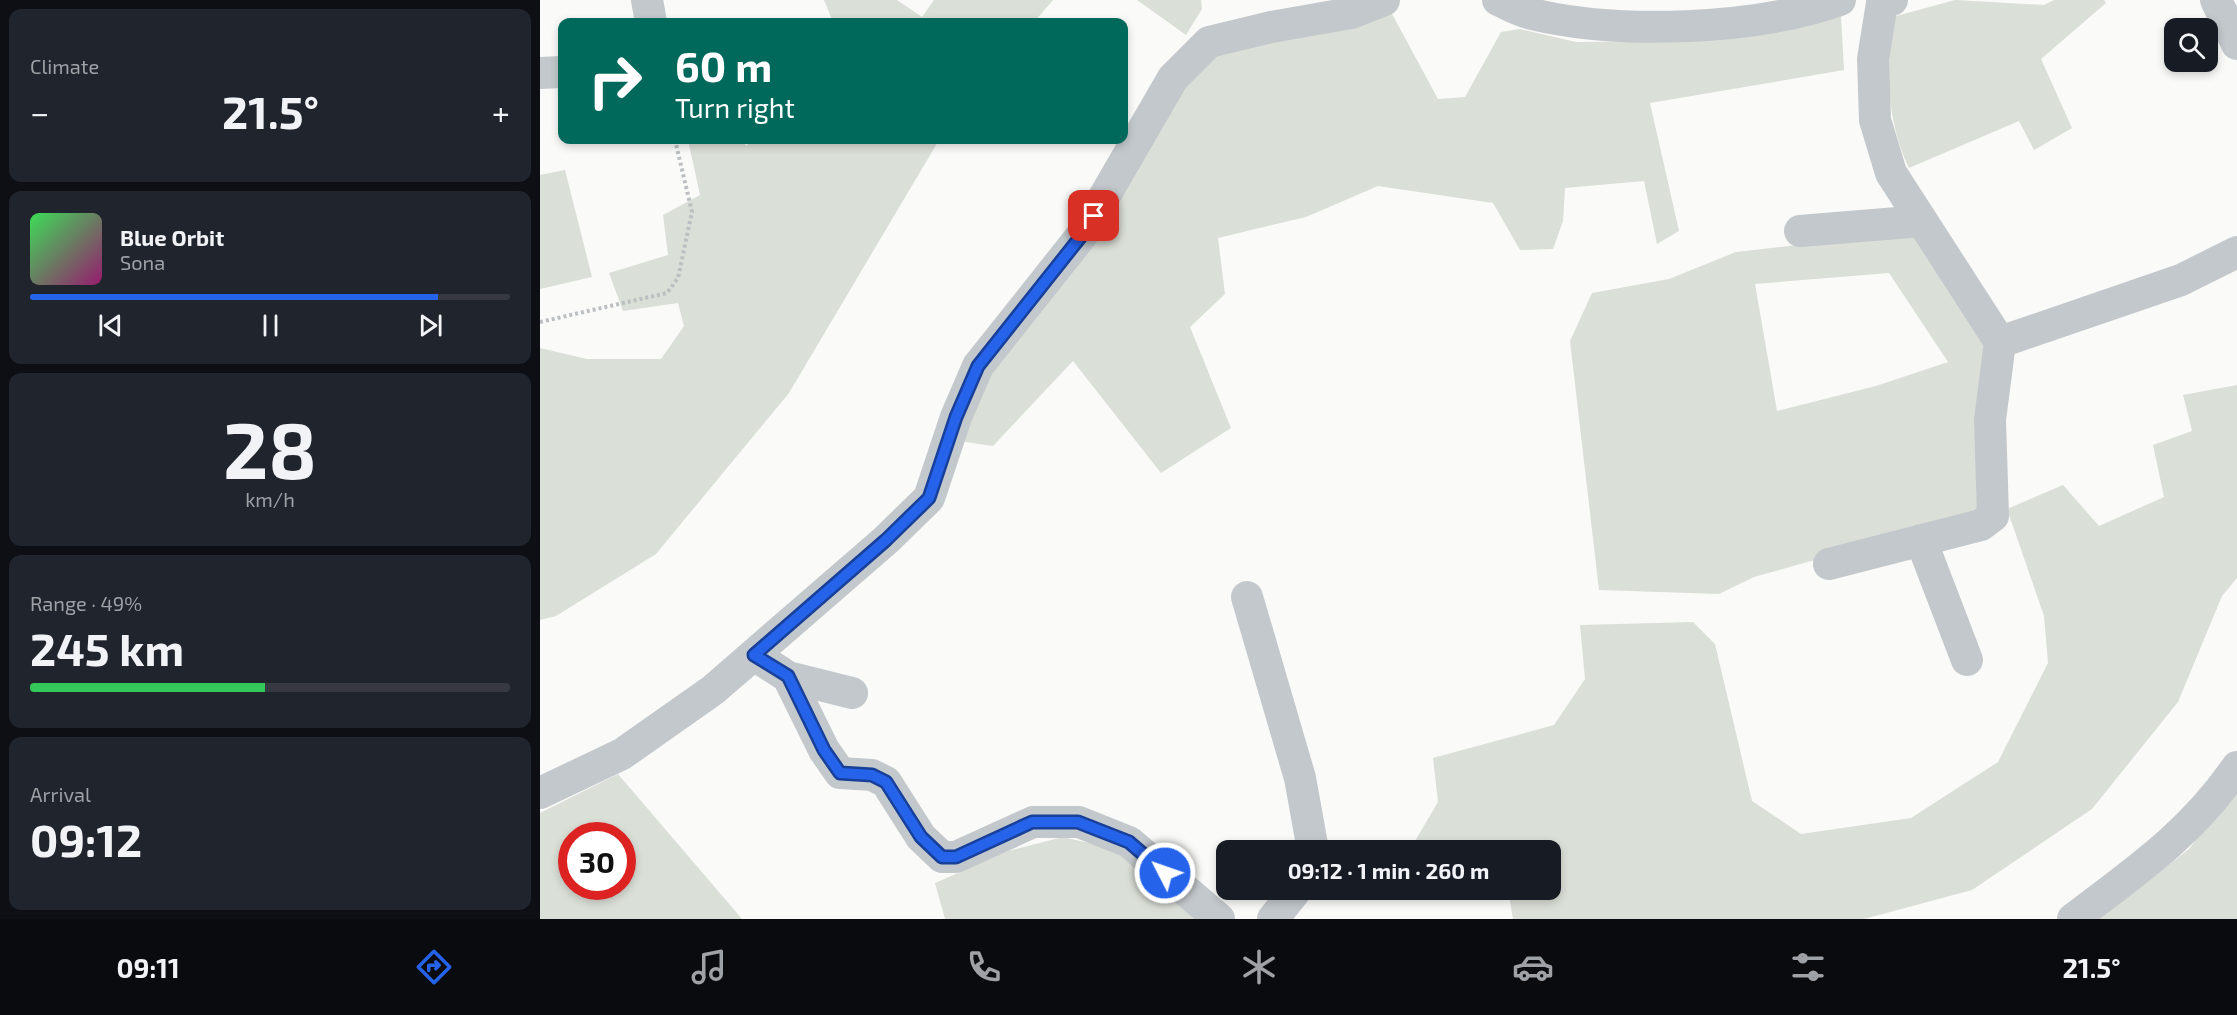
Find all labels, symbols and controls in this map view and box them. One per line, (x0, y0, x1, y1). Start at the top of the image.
map controls (2164, 18, 2218, 72)
button: search (2164, 18, 2218, 72)
text: 60 m (675, 40, 772, 90)
icon: right (576, 42, 654, 120)
text: Climate (30, 54, 99, 78)
text: 21.5° (222, 84, 319, 138)
text: Turn right (675, 91, 795, 123)
text: − (30, 92, 49, 132)
text: + (492, 92, 510, 132)
pin (1068, 190, 1119, 241)
icon: arrive (1077, 199, 1110, 232)
text: Blue Orbit (120, 224, 224, 250)
text: Sona (120, 250, 165, 274)
icon: previous (94, 309, 127, 342)
icon: pause (254, 309, 287, 342)
icon: next (414, 309, 447, 342)
text: 28 (223, 401, 317, 495)
text: km/h (245, 487, 295, 511)
text: Range · 49% (30, 591, 142, 615)
text: 245 km (30, 621, 184, 675)
text: Arrival (30, 782, 91, 806)
text: 09:12 (30, 812, 142, 866)
speed limit sign: 30 (558, 822, 636, 900)
position arrow (1133, 841, 1197, 905)
text: 09:12 · 1 min · 260 m (1288, 857, 1489, 883)
icon: directions (413, 946, 455, 988)
icon: music (688, 946, 730, 988)
icon: phone (963, 946, 1005, 988)
icon: climate (1238, 946, 1280, 988)
icon: car (1512, 946, 1554, 988)
icon: filters (1787, 946, 1829, 988)
text: 09:11 (116, 951, 180, 983)
text: 21.5° (2062, 951, 2121, 983)

